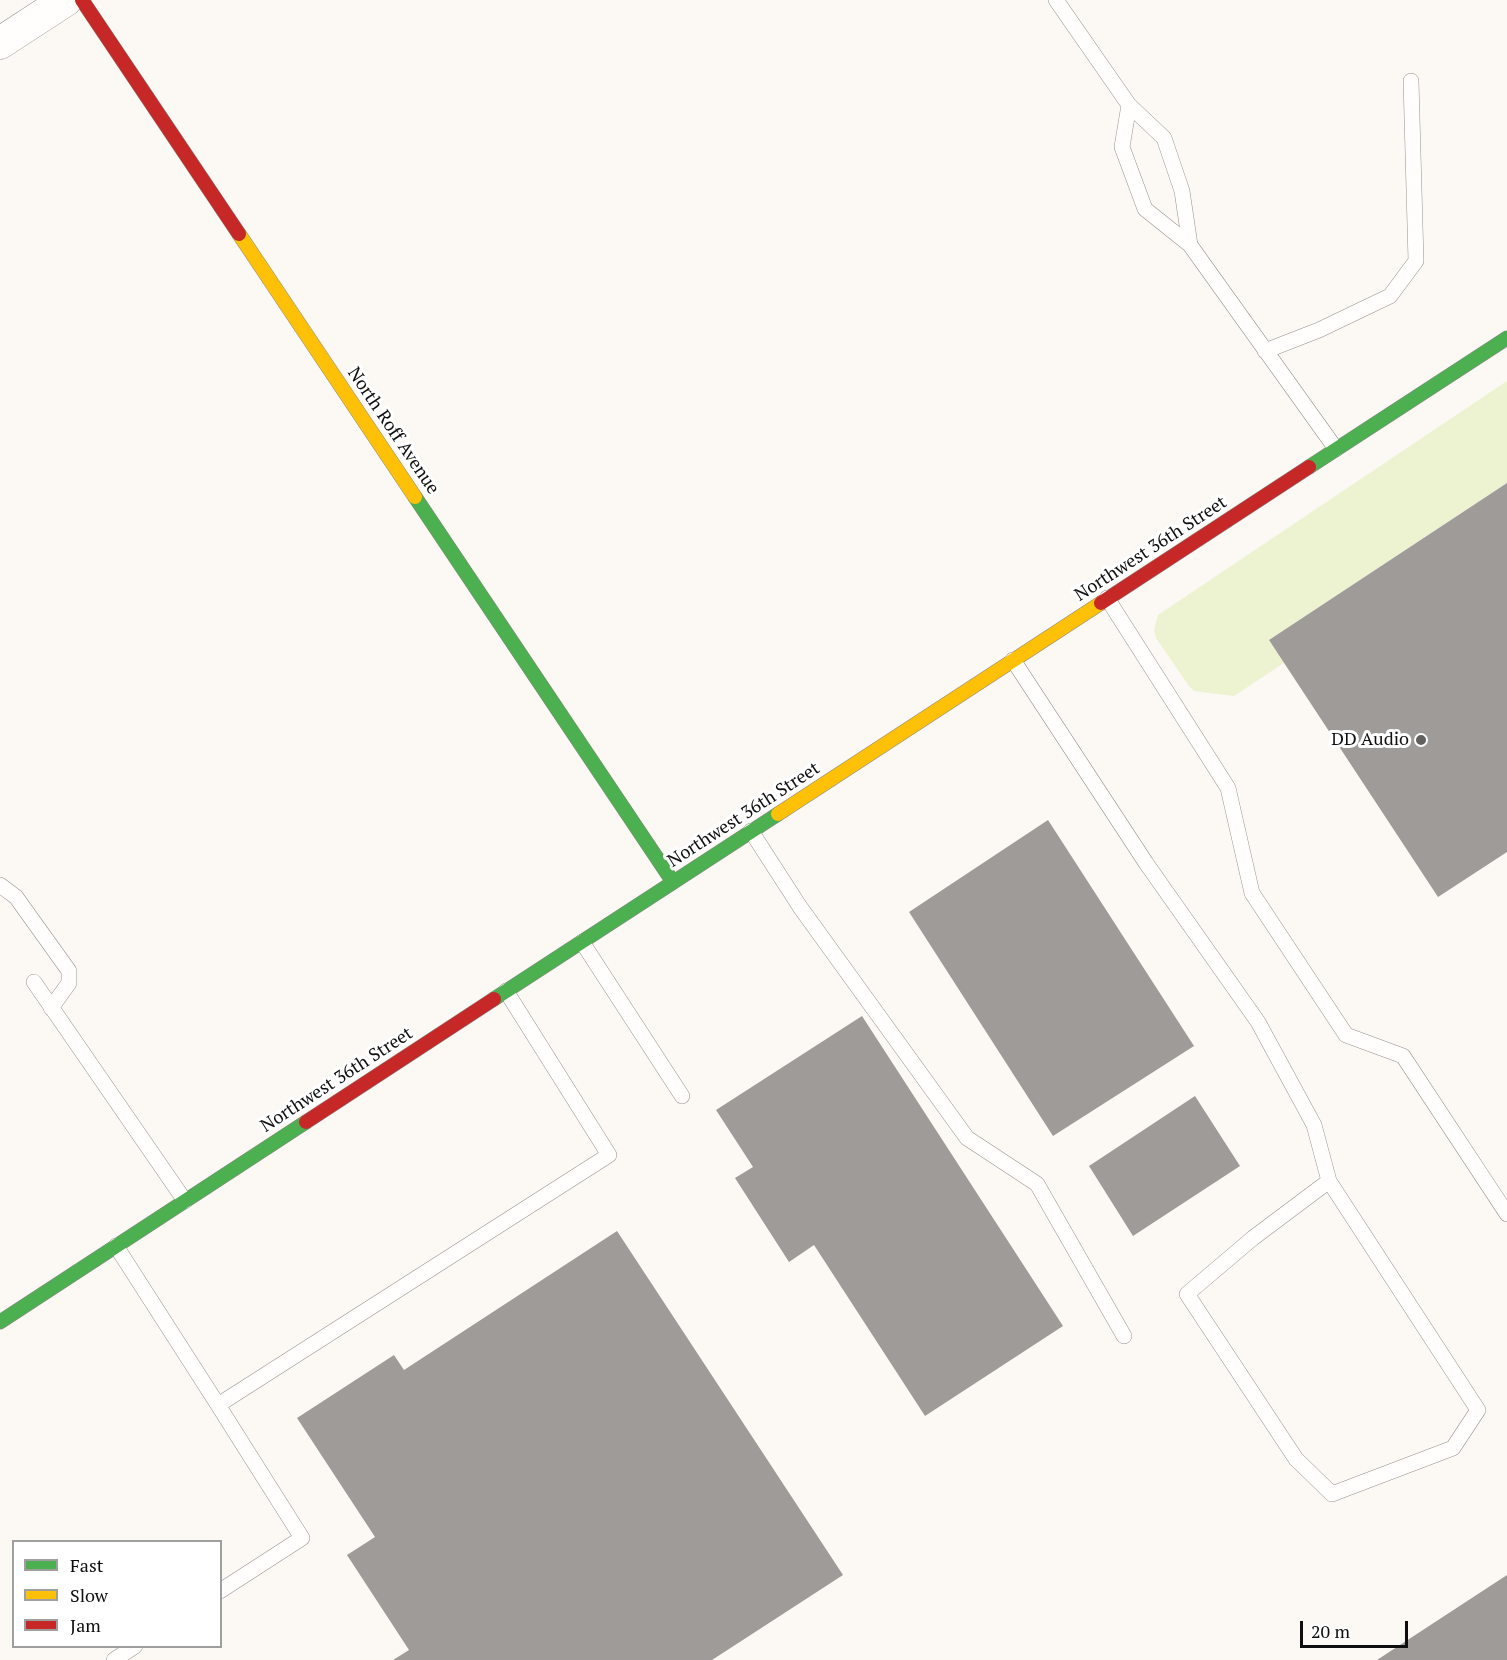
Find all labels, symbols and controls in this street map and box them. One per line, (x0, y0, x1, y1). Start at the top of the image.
street label: North Roff Avenue (343, 363, 443, 499)
street label: Northwest 36th Street (1071, 492, 1231, 606)
place label: DD Audio (1331, 729, 1409, 751)
marker: DD Audio (1414, 733, 1428, 747)
street label: Northwest 36th Street (664, 758, 824, 872)
street label: Northwest 36th Street (257, 1023, 417, 1137)
legend (12, 1540, 222, 1648)
text: Fast (70, 1553, 103, 1577)
text: Slow (70, 1583, 108, 1607)
scale bar (1303, 1609, 1411, 1647)
text: Jam (70, 1613, 101, 1637)
text: 20 m (1311, 1619, 1350, 1643)

